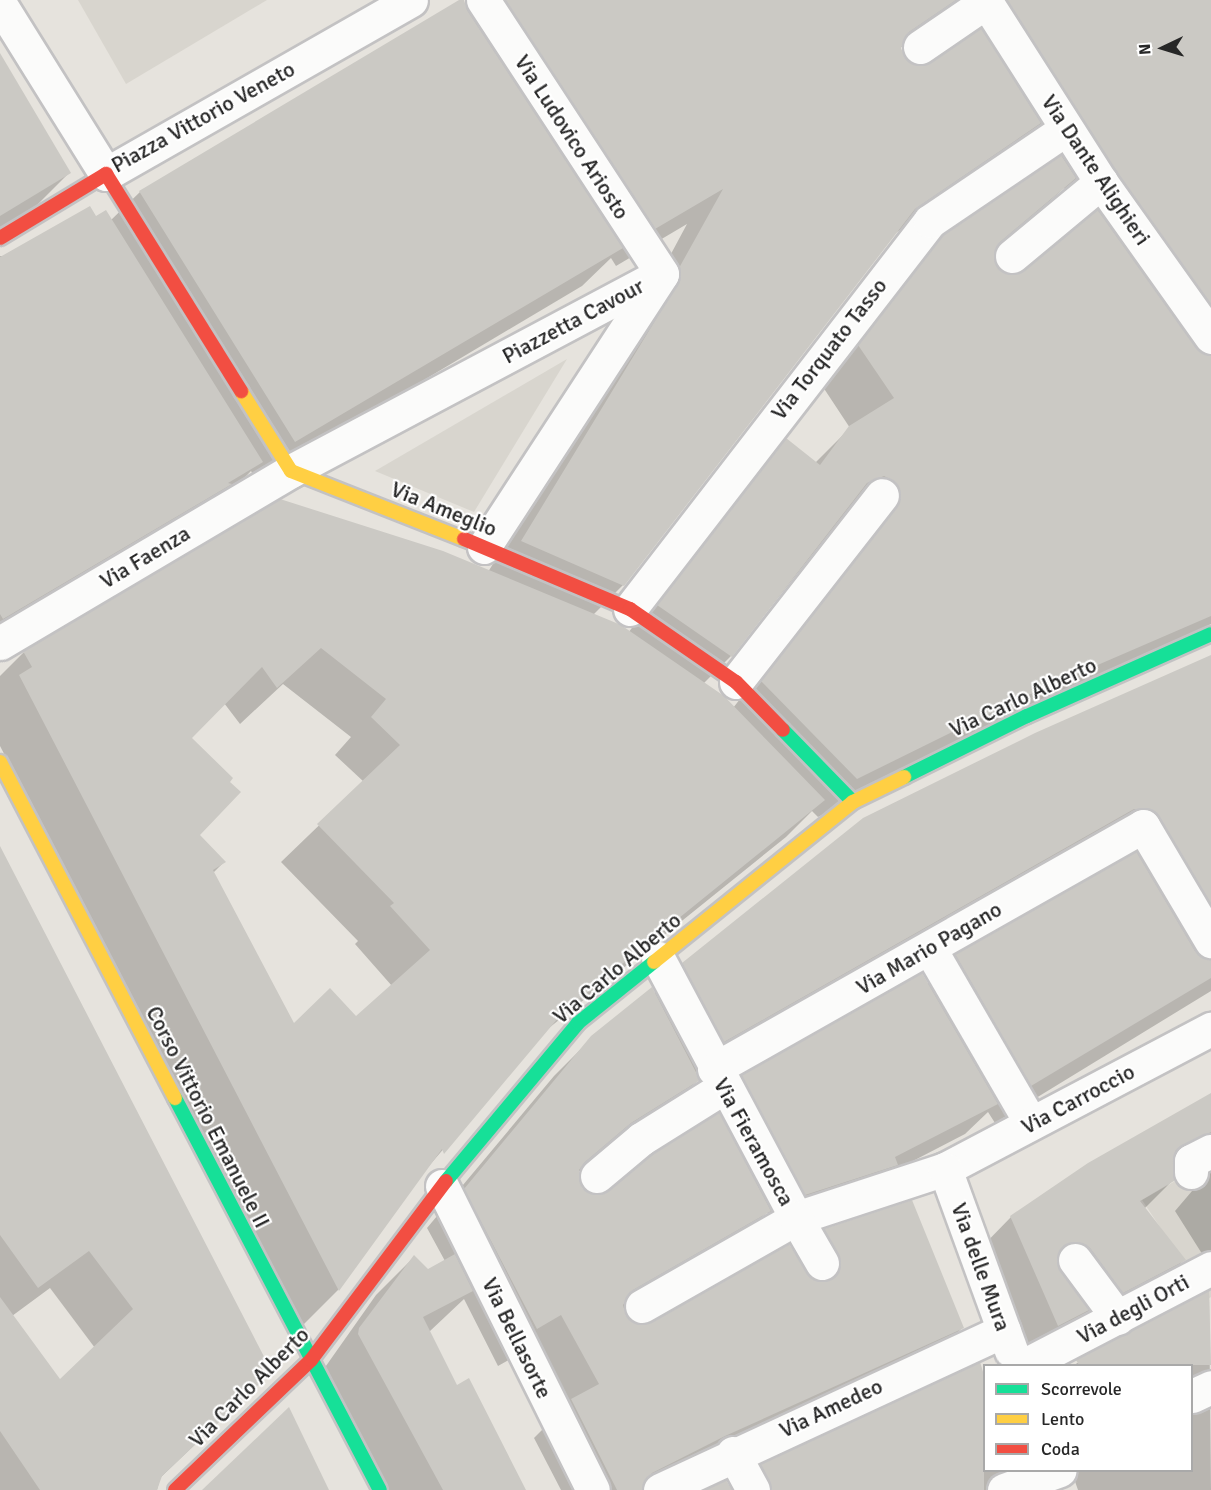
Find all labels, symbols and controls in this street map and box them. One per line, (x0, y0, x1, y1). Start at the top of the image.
north arrow (1133, 18, 1193, 78)
text: N (1135, 43, 1155, 56)
street label: Via Ludovico Ariosto (509, 50, 635, 224)
street label: Piazza Vittorio Veneto (107, 56, 299, 178)
street label: Via Dante Alighieri (1036, 90, 1156, 250)
street label: Piazzetta Cavour (498, 273, 648, 369)
street label: Via Torquato Tasso (766, 273, 892, 425)
street label: Via Ameglio (387, 476, 501, 542)
street label: Via Faenza (95, 520, 195, 594)
street label: Via Carlo Alberto (945, 651, 1101, 743)
street label: Via Mario Pagano (852, 896, 1006, 1000)
street label: Via Carlo Alberto (548, 907, 686, 1029)
street label: Corso Vittorio Emanuele II (141, 1002, 275, 1232)
street label: Via Carroccio (1017, 1058, 1139, 1140)
street label: Via Fieramosca (708, 1073, 800, 1211)
street label: Via delle Mura (946, 1199, 1016, 1335)
street label: Via degli Orti (1073, 1268, 1193, 1350)
street label: Via Bellasorte (476, 1273, 558, 1403)
street label: Via Carlo Alberto (183, 1321, 315, 1453)
legend (983, 1364, 1193, 1472)
street label: Via Amedeo (775, 1373, 887, 1443)
text: Scorrevole (1041, 1378, 1122, 1400)
text: Lento (1041, 1408, 1084, 1430)
text: Coda (1041, 1438, 1080, 1460)

